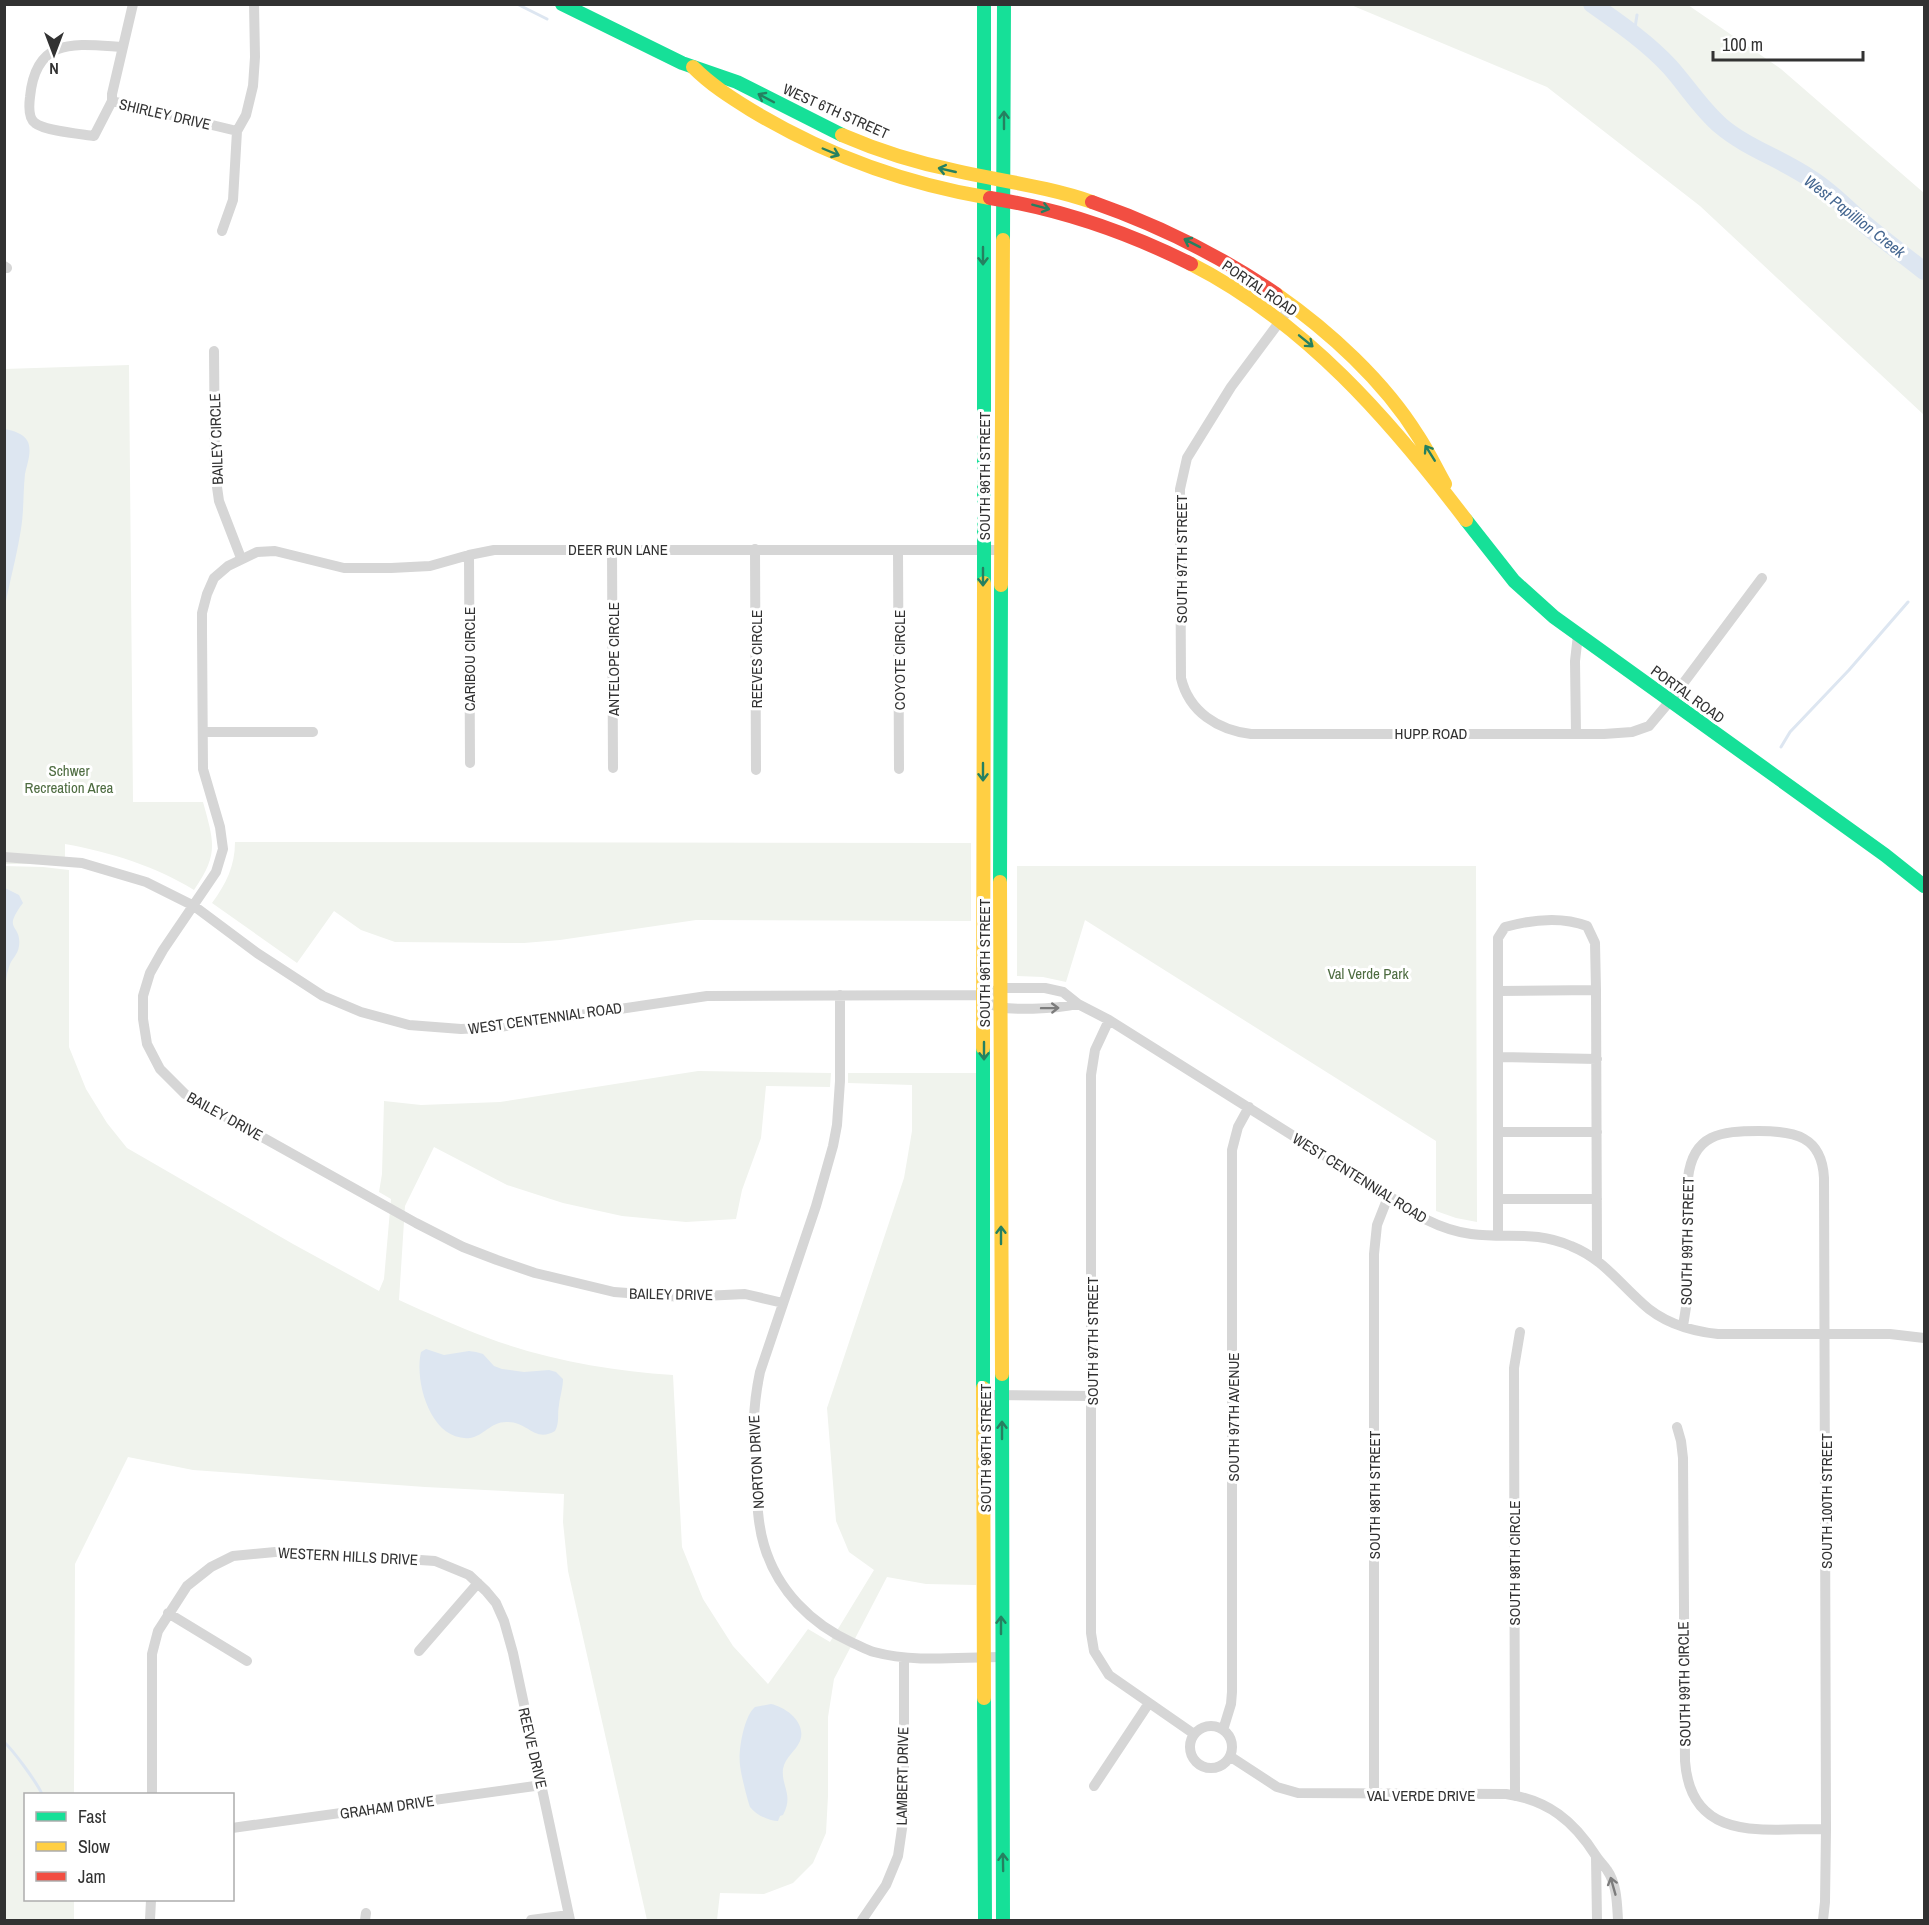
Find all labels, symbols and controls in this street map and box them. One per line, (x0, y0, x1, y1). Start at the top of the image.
north arrow (24, 24, 84, 84)
scale bar (1713, 24, 1863, 62)
text: 100 m (1722, 32, 1763, 57)
text: N (49, 58, 59, 80)
street label: WEST 6TH STREET (780, 78, 893, 144)
one-way arrow (758, 92, 776, 103)
street label: SHIRLEY DRIVE (117, 93, 213, 135)
one-way arrow (998, 111, 1010, 131)
one-way arrow (822, 147, 840, 158)
one-way arrow (937, 163, 956, 175)
water label: West Papillion Creek (1800, 169, 1911, 263)
one-way arrow (1031, 202, 1050, 214)
one-way arrow (1184, 237, 1202, 249)
one-way arrow (977, 245, 989, 265)
street label: PORTAL ROAD (1218, 255, 1302, 321)
one-way arrow (1298, 335, 1314, 348)
street label: BAILEY CIRCLE (204, 393, 228, 485)
street label: SOUTH 96TH STREET (974, 411, 995, 540)
one-way arrow (1423, 445, 1436, 462)
street label: SOUTH 97TH STREET (1171, 494, 1192, 623)
street label: DEER RUN LANE (568, 539, 668, 560)
one-way arrow (977, 566, 989, 586)
street label: ANTELOPE CIRCLE (603, 602, 624, 717)
street label: CARIBOU CIRCLE (459, 607, 480, 711)
street label: REEVES CIRCLE (746, 610, 767, 708)
street label: COYOTE CIRCLE (889, 610, 910, 710)
street label: PORTAL ROAD (1647, 660, 1729, 728)
street label: HUPP ROAD (1395, 723, 1468, 744)
park label: Schwer Recreation Area (25, 760, 114, 798)
one-way arrow (977, 761, 989, 781)
street label: SOUTH 96TH STREET (974, 898, 995, 1027)
park label: Val Verde Park (1327, 963, 1409, 984)
street label: WEST CENTENNIAL ROAD (467, 997, 623, 1039)
one-way arrow (1039, 1002, 1059, 1014)
one-way arrow (978, 1040, 990, 1060)
street label: BAILEY DRIVE (183, 1086, 267, 1146)
street label: WEST CENTENNIAL ROAD (1289, 1128, 1431, 1228)
street label: SOUTH 99TH STREET (1675, 1176, 1699, 1305)
one-way arrow (995, 1226, 1007, 1246)
street label: SOUTH 97TH STREET (1082, 1276, 1103, 1405)
street label: BAILEY DRIVE (629, 1283, 713, 1305)
street label: SOUTH 97TH AVENUE (1223, 1353, 1244, 1481)
street label: SOUTH 96TH STREET (975, 1383, 996, 1512)
street label: NORTON DRIVE (743, 1415, 769, 1509)
one-way arrow (996, 1421, 1008, 1441)
street label: SOUTH 98TH STREET (1364, 1430, 1385, 1559)
street label: SOUTH 100TH STREET (1816, 1433, 1837, 1569)
street label: SOUTH 98TH CIRCLE (1504, 1500, 1525, 1626)
street label: WESTERN HILLS DRIVE (277, 1542, 419, 1570)
one-way arrow (995, 1616, 1007, 1636)
street label: SOUTH 99TH CIRCLE (1672, 1621, 1696, 1747)
street label: REEVE DRIVE (513, 1705, 553, 1791)
street label: LAMBERT DRIVE (891, 1726, 913, 1826)
street label: VAL VERDE DRIVE (1367, 1785, 1475, 1806)
street label: GRAHAM DRIVE (339, 1790, 435, 1824)
legend (24, 1793, 234, 1901)
text: Fast (78, 1804, 106, 1829)
text: Slow (78, 1834, 110, 1859)
one-way arrow (997, 1853, 1009, 1873)
text: Jam (78, 1864, 106, 1889)
one-way arrow (1607, 1877, 1618, 1896)

